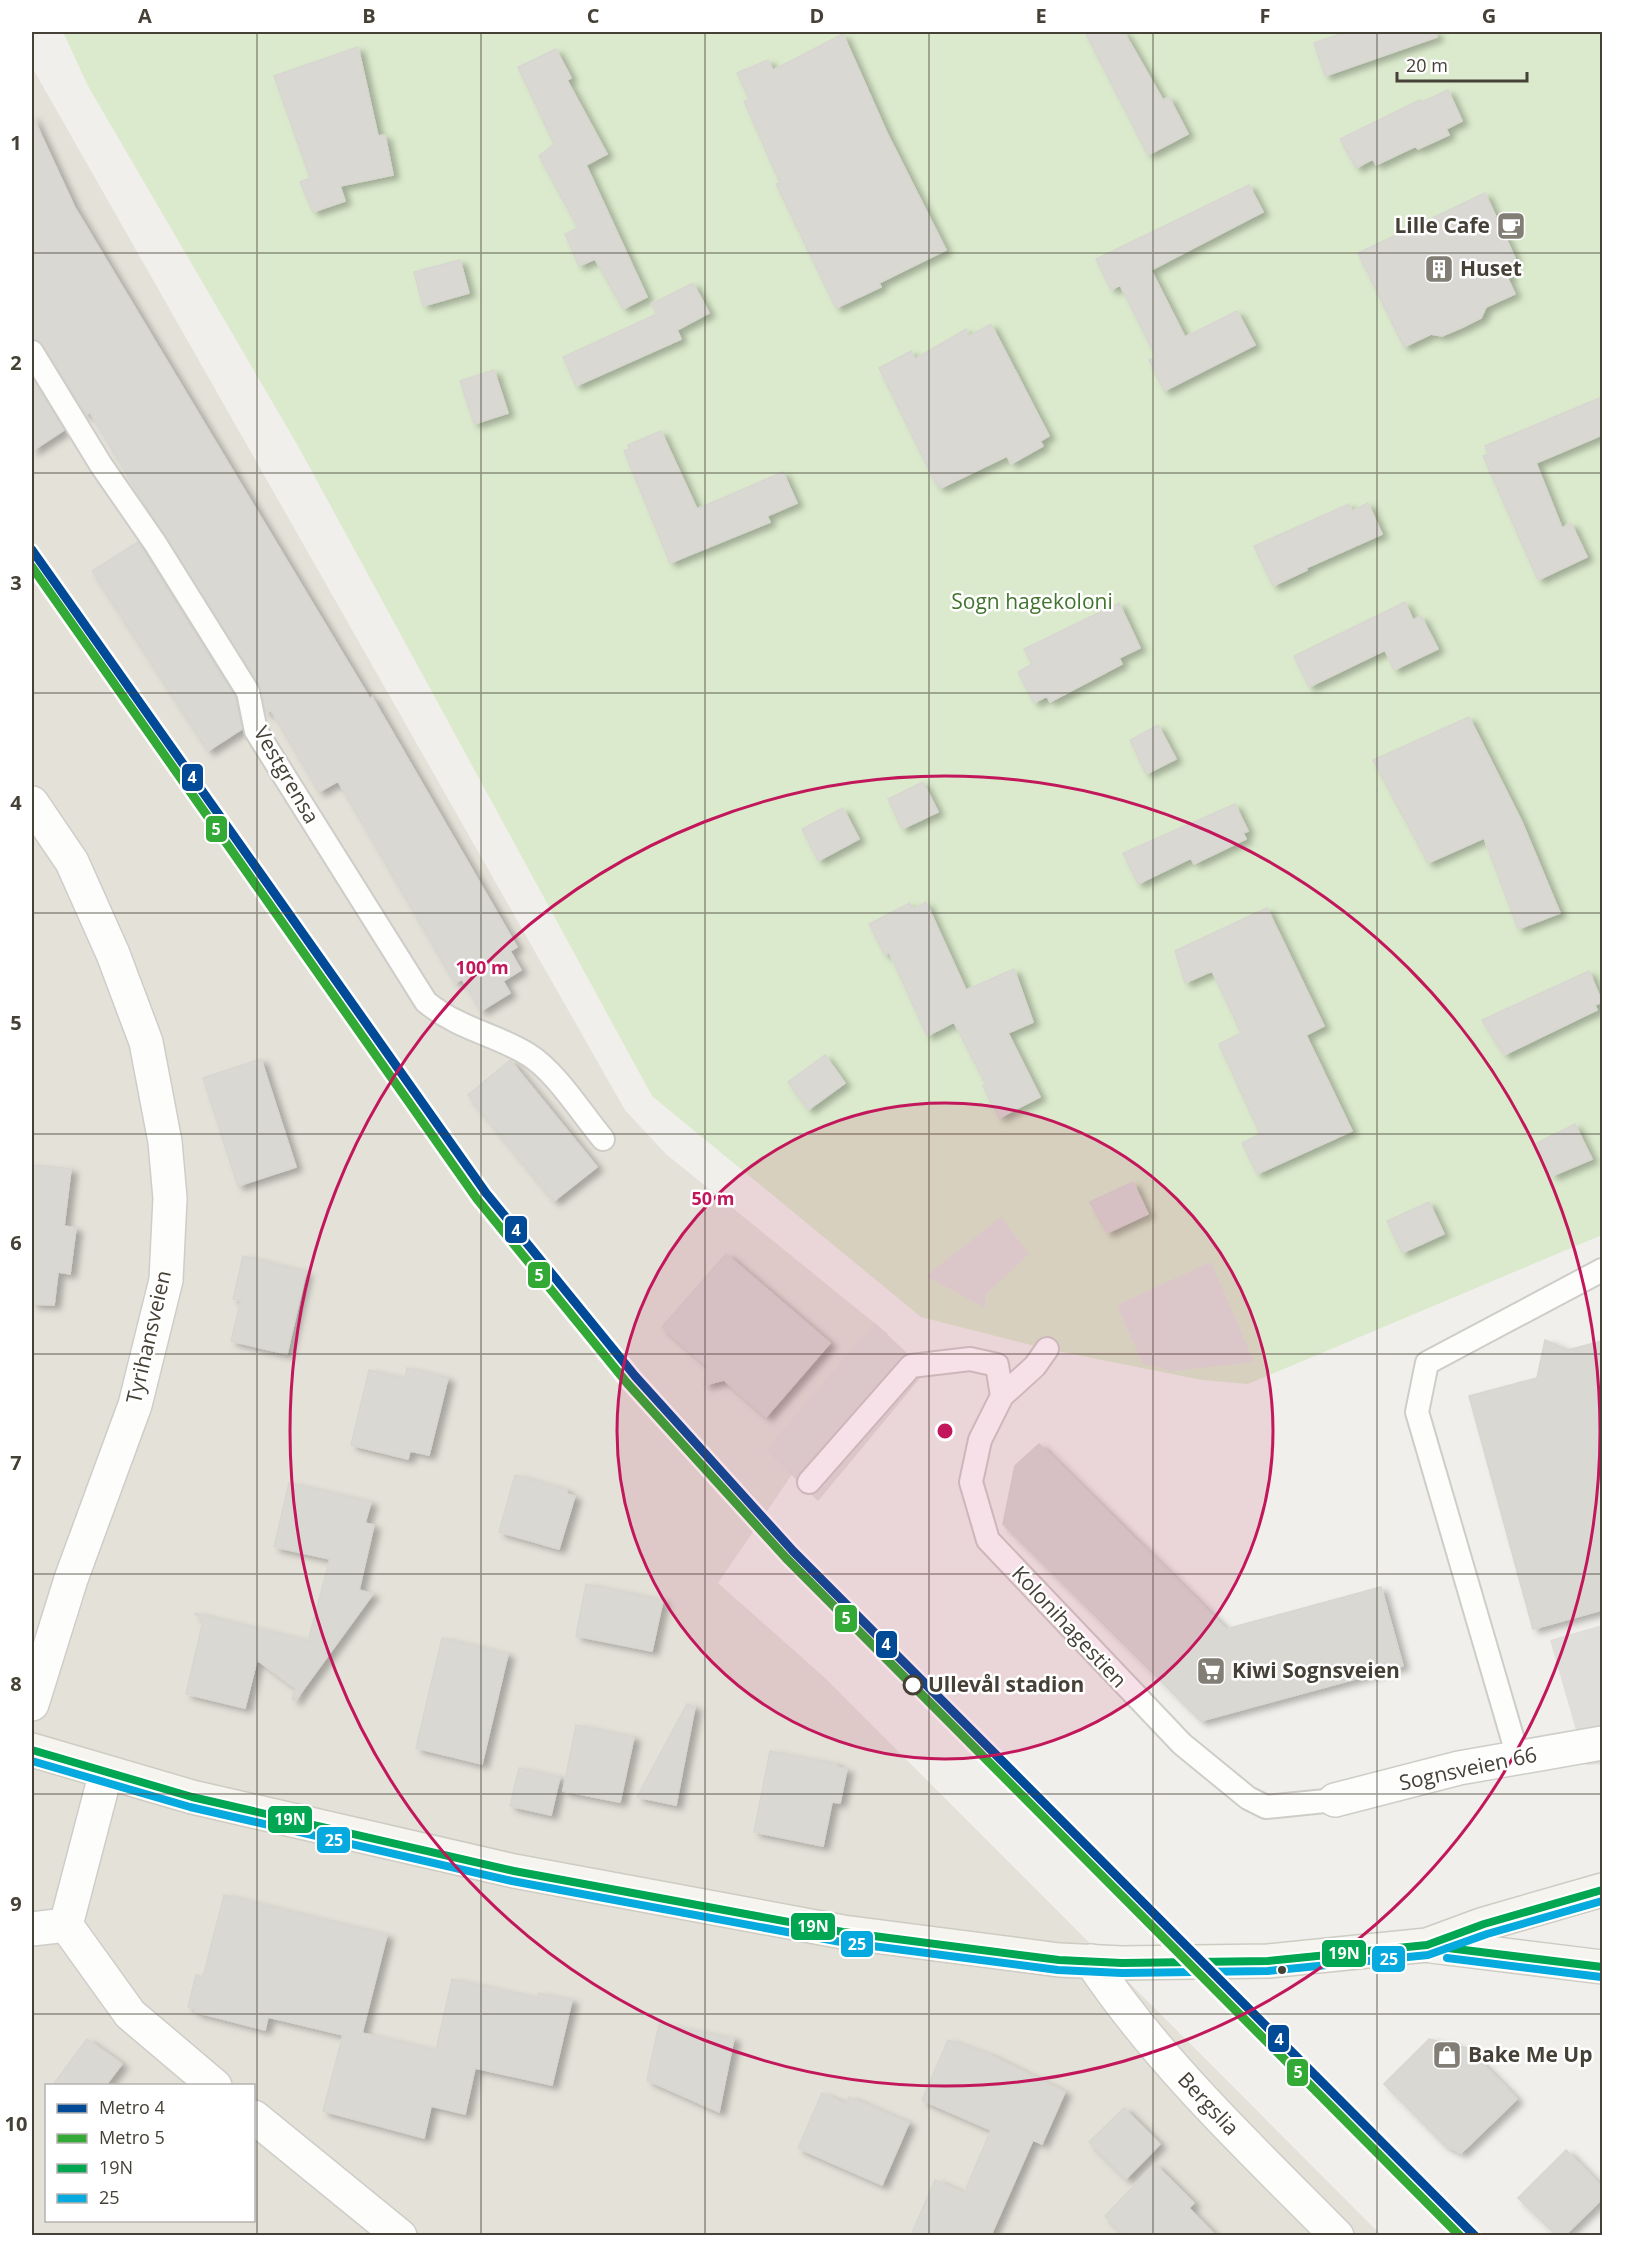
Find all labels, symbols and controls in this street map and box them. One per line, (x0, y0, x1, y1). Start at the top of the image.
text: A (138, 2, 152, 29)
text: B (362, 2, 376, 29)
text: C (587, 2, 600, 29)
text: D (810, 2, 824, 29)
text: E (1035, 2, 1047, 29)
text: F (1260, 2, 1270, 29)
text: G (1482, 2, 1496, 29)
scale bar (1397, 45, 1528, 83)
text: 20 m (1406, 53, 1448, 77)
text: 1 (10, 129, 22, 156)
cafe icon: Lille Cafe (1495, 210, 1527, 242)
place label: Lille Cafe (1394, 211, 1490, 239)
building icon: Huset (1423, 253, 1455, 285)
place label: Huset (1460, 254, 1522, 282)
text: 2 (10, 349, 22, 376)
text: 3 (10, 569, 22, 596)
park label: Sogn hagekoloni (951, 587, 1113, 615)
street label: Vestgrensa (248, 721, 326, 828)
line badge: 4 (181, 763, 204, 792)
text: 4 (187, 766, 197, 788)
text: 4 (10, 789, 22, 816)
line badge: 5 (205, 815, 228, 843)
text: 5 (211, 818, 221, 840)
text: 100 m (455, 955, 509, 979)
text: 5 (10, 1009, 22, 1036)
text: 50 m (692, 1186, 734, 1210)
line badge: 4 (504, 1215, 528, 1244)
text: 4 (511, 1219, 521, 1241)
text: 6 (10, 1229, 22, 1256)
line badge: 5 (527, 1261, 551, 1289)
text: 5 (534, 1264, 544, 1286)
street label: Tyrihansveien (119, 1268, 177, 1406)
centre of rings (935, 1421, 955, 1441)
text: 7 (10, 1449, 22, 1476)
street label: Kolonihagestien (1006, 1559, 1133, 1693)
line badge: 5 (834, 1604, 858, 1633)
text: 5 (841, 1607, 851, 1629)
line badge: 4 (875, 1630, 898, 1659)
text: 4 (881, 1633, 891, 1655)
supermarket icon: Kiwi Sognsveien (1195, 1655, 1227, 1687)
place label: Kiwi Sognsveien (1232, 1656, 1400, 1684)
text: 8 (10, 1670, 22, 1697)
place label: Ullevål stadion (928, 1670, 1084, 1698)
marker: Ullevål stadion (903, 1675, 923, 1695)
street label: Sognsveien 66 (1396, 1740, 1539, 1796)
line badge: 19N (267, 1805, 313, 1834)
text: 19N (274, 1808, 306, 1830)
line badge: 25 (316, 1826, 351, 1854)
text: 25 (325, 1829, 343, 1851)
text: 9 (10, 1890, 22, 1917)
line badge: 19N (790, 1912, 836, 1941)
text: 19N (797, 1915, 829, 1937)
line badge: 25 (840, 1930, 874, 1958)
text: 25 (848, 1933, 866, 1955)
line badge: 19N (1321, 1939, 1367, 1968)
text: 19N (1328, 1942, 1360, 1964)
line badge: 25 (1371, 1945, 1406, 1973)
text: 25 (1380, 1948, 1398, 1970)
unlabelled marker (1276, 1964, 1288, 1976)
line badge: 4 (1267, 2024, 1290, 2053)
text: 4 (1274, 2028, 1284, 2050)
shop icon: Bake Me Up (1431, 2039, 1463, 2071)
place label: Bake Me Up (1468, 2040, 1593, 2068)
line badge: 5 (1286, 2058, 1309, 2087)
text: 5 (1293, 2061, 1303, 2083)
street label: Bergslia (1172, 2065, 1245, 2141)
legend (45, 2084, 255, 2222)
text: Metro 4 (99, 2095, 165, 2119)
text: 10 (5, 2110, 27, 2137)
text: Metro 5 (99, 2125, 165, 2149)
text: 19N (99, 2155, 133, 2179)
text: 25 (99, 2185, 120, 2209)

